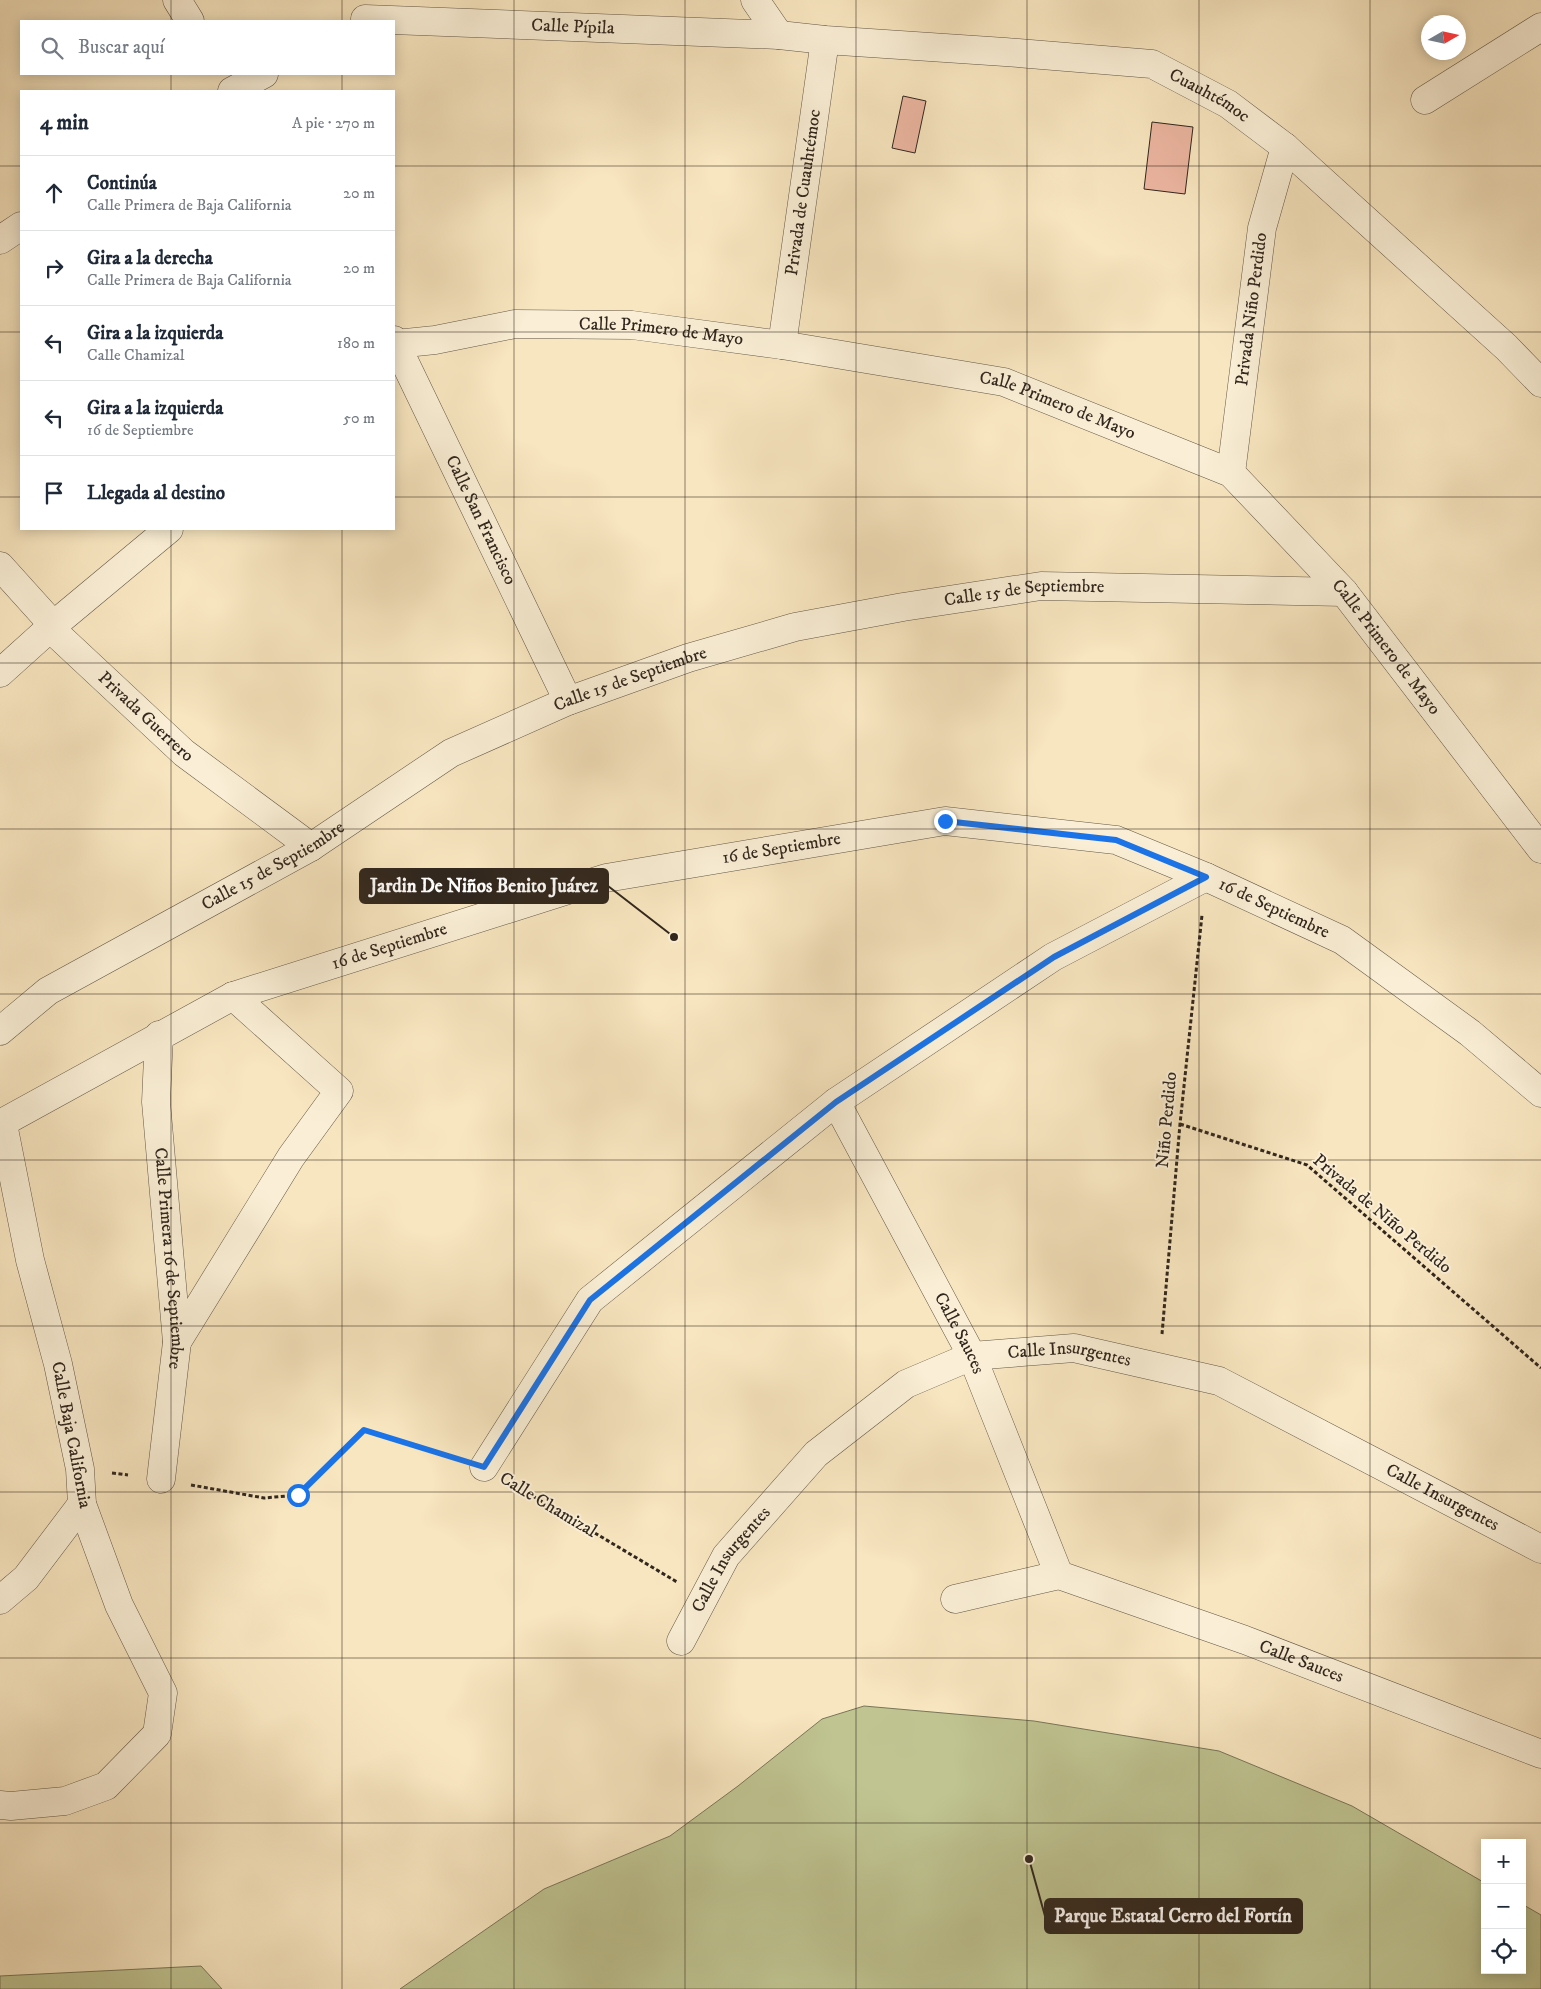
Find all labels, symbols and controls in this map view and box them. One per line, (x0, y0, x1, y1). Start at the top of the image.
street label: Calle Pípila (531, 14, 615, 40)
north arrow (1421, 15, 1466, 60)
search box (20, 20, 395, 75)
icon: search (38, 34, 66, 62)
text: Buscar aquí (78, 36, 164, 59)
street label: Cuauhtémoc (1165, 64, 1254, 128)
street label: Privada de Cuauhtémoc (781, 108, 826, 277)
text: 4 min (40, 110, 89, 136)
text: A pie · 270 m (292, 113, 375, 133)
text: Continúa (87, 172, 157, 195)
icon: ahead (40, 179, 68, 207)
text: 20 m (343, 183, 375, 203)
text: Calle Primera de Baja California (87, 195, 292, 215)
street label: Privada Niño Perdido (1231, 231, 1272, 387)
text: Gira a la derecha (87, 247, 213, 270)
icon: right (40, 254, 68, 282)
text: 20 m (343, 258, 375, 278)
text: Calle Primera de Baja California (87, 270, 292, 290)
street label: Calle Primero de Mayo (579, 314, 745, 351)
text: Gira a la izquierda (87, 322, 223, 345)
icon: left (40, 329, 68, 357)
text: 180 m (337, 333, 375, 353)
text: Calle Chamizal (87, 345, 185, 365)
street label: Calle Primero de Mayo (978, 367, 1139, 445)
text: Gira a la izquierda (87, 397, 223, 420)
icon: left (40, 404, 68, 432)
text: 50 m (343, 408, 375, 428)
text: 16 de Septiembre (87, 420, 194, 440)
street label: Calle San Francisco (440, 452, 521, 589)
icon: arrive (40, 479, 68, 507)
text: Llegada al destino (87, 482, 225, 505)
street label: Calle 15 de Septiembre (943, 575, 1104, 612)
street label: Calle Primero de Mayo (1327, 575, 1445, 720)
street label: Calle 15 de Septiembre (550, 642, 709, 717)
street label: Privada Guerrero (93, 667, 198, 767)
route end (934, 810, 957, 833)
street label: Calle 15 de Septiembre (198, 817, 349, 916)
street label: 16 de Septiembre (721, 828, 842, 869)
callout: Jardin De Niños Benito Juárez (360, 869, 608, 903)
street label: 16 de Septiembre (1215, 873, 1333, 944)
text: Jardin De Niños Benito Juárez (368, 875, 599, 898)
street label: 16 de Septiembre (329, 918, 450, 975)
street label: Niño Perdido (1152, 1071, 1182, 1169)
street label: Calle Primera 16 de Septiembre (149, 1147, 188, 1370)
street label: Privada de Niño Perdido (1308, 1149, 1456, 1279)
street label: Calle Sauces (929, 1289, 989, 1377)
street label: Calle Insurgentes (1007, 1337, 1133, 1372)
street label: Calle Baja California (46, 1360, 96, 1511)
street label: Calle Insurgentes (1382, 1459, 1503, 1536)
street label: Calle Chamizal (495, 1467, 601, 1543)
route start (287, 1484, 310, 1507)
street label: Calle Insurgentes (687, 1502, 775, 1616)
street label: Calle Sauces (1256, 1635, 1347, 1688)
map controls (1481, 1839, 1526, 1974)
button: + (1481, 1839, 1526, 1884)
button: − (1481, 1884, 1526, 1929)
callout: Parque Estatal Cerro del Fortín (1045, 1899, 1302, 1933)
text: Parque Estatal Cerro del Fortín (1054, 1905, 1293, 1929)
button: locate (1481, 1929, 1526, 1974)

